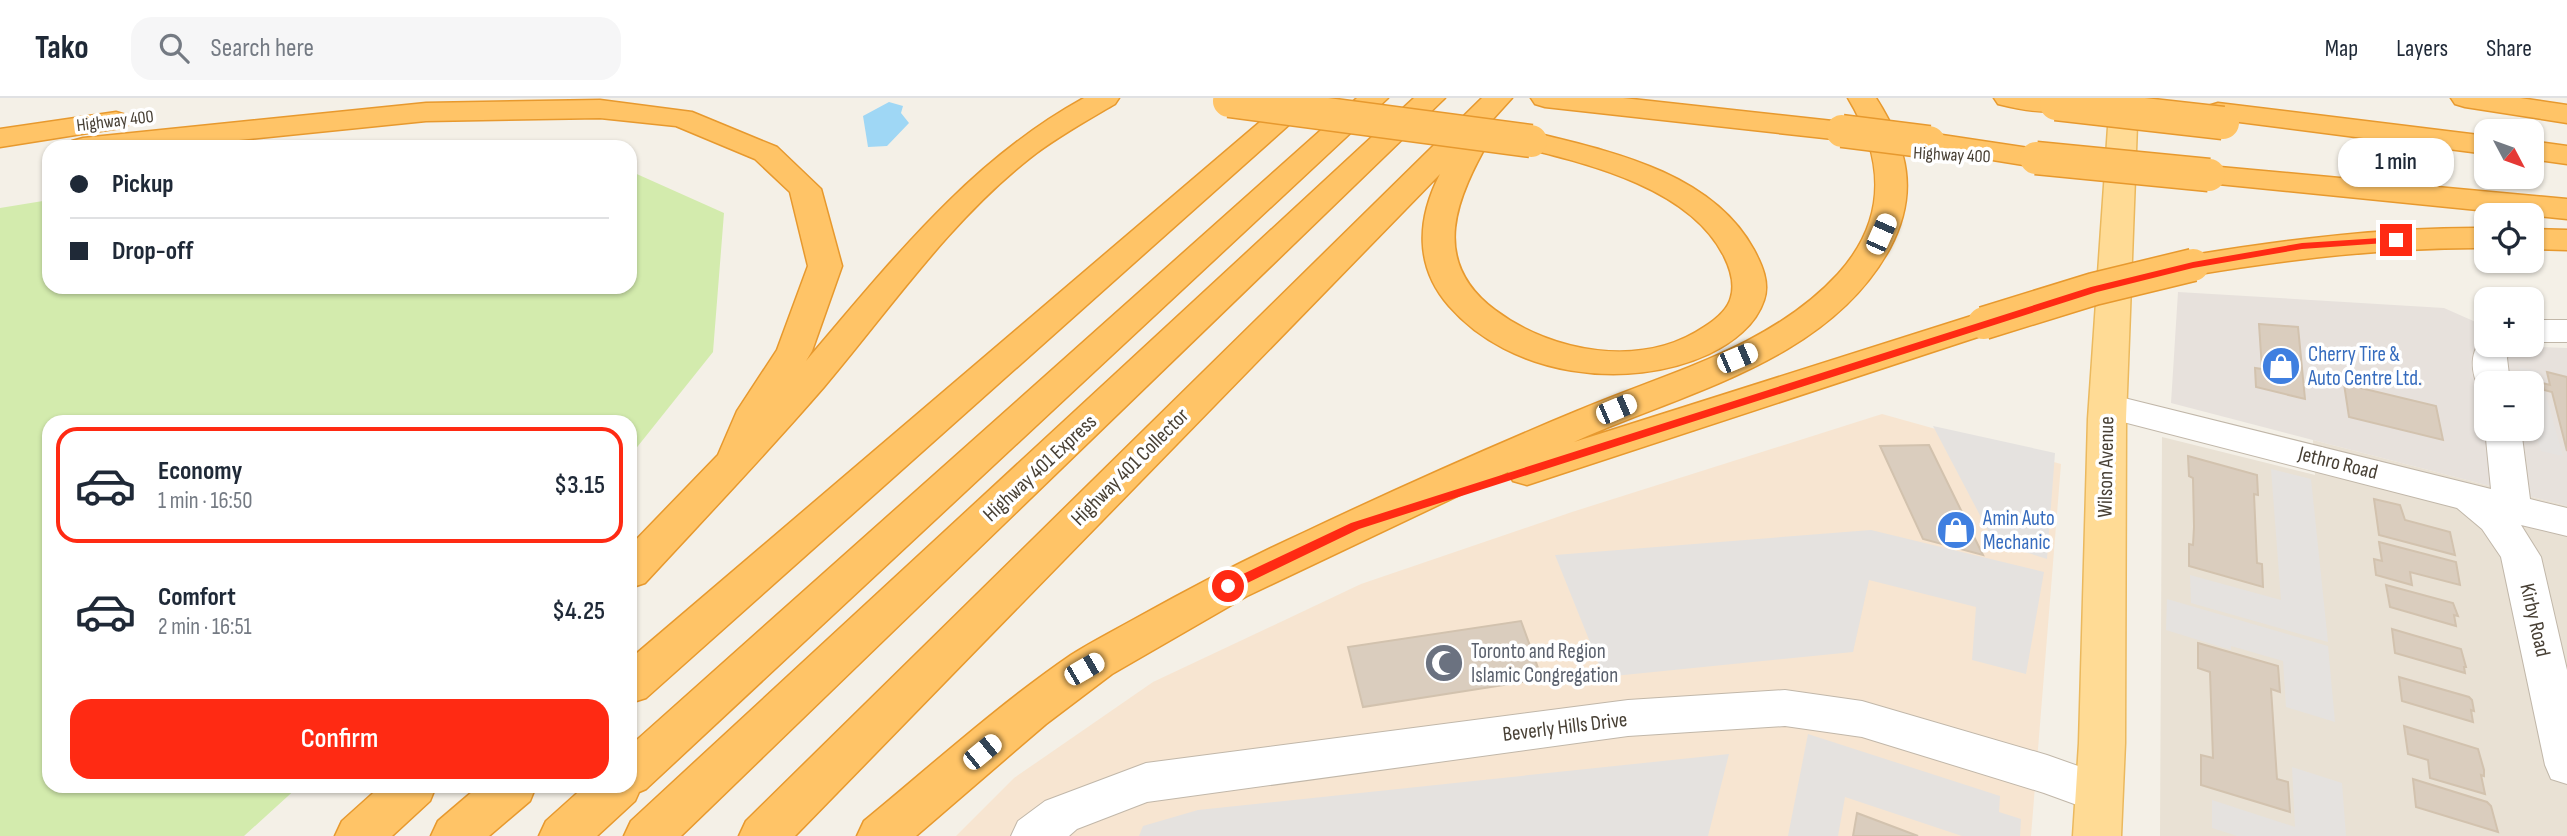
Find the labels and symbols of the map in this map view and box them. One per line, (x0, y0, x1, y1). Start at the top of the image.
street label: Highway 400 (75, 106, 155, 136)
north arrow (2474, 119, 2544, 189)
callout: 1 min (2338, 138, 2454, 188)
street label: Highway 400 (1913, 142, 1991, 168)
car (1863, 211, 1900, 257)
route end (2380, 224, 2412, 256)
car (1714, 340, 1761, 376)
place label: Cherry Tire & Auto Centre Ltd. (2307, 342, 2422, 391)
shop icon: Cherry Tire & Auto Centre Ltd. (2260, 345, 2302, 387)
car (1593, 391, 1640, 427)
street label: Highway 401 Collector (1066, 403, 1194, 531)
street label: Highway 401 Express (978, 409, 1102, 527)
street label: Wilson Avenue (2093, 416, 2119, 518)
street label: Jethro Road (2295, 441, 2380, 485)
place label: Amin Auto Mechanic (1982, 506, 2055, 555)
shop icon: Amin Auto Mechanic (1935, 509, 1977, 551)
route start (1212, 570, 1244, 602)
street label: Kirby Road (2514, 581, 2556, 659)
place label: Toronto and Region Islamic Congregation (1471, 639, 1618, 688)
mosque icon: Toronto and Region Islamic Congregation (1423, 642, 1465, 684)
car (1061, 649, 1108, 689)
street label: Beverly Hills Drive (1501, 707, 1629, 747)
car (960, 731, 1005, 773)

